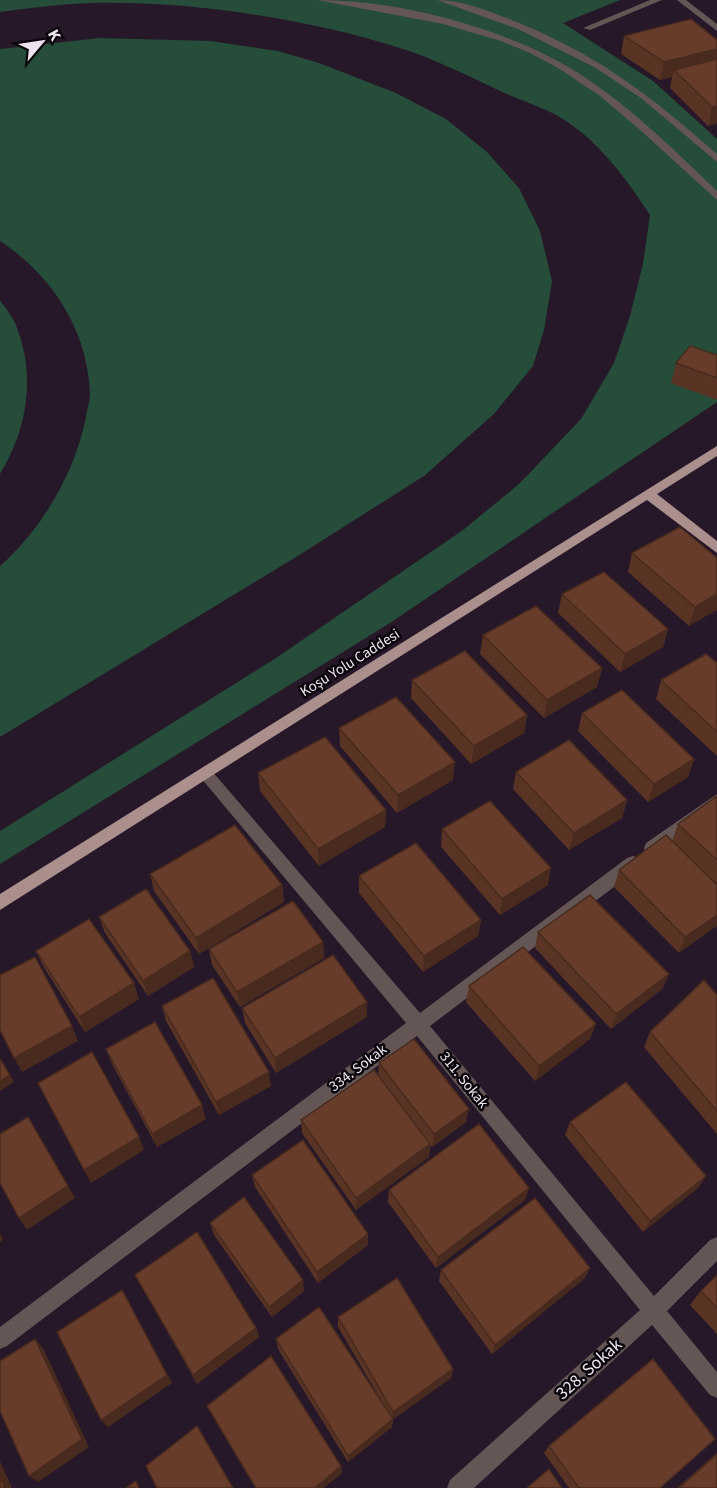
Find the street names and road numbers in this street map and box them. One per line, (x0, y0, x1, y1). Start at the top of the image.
street label: Koşu Yolu Caddesi (296, 624, 404, 702)
street label: 334. Sokak (325, 1039, 392, 1097)
street label: 311. Sokak (435, 1047, 494, 1113)
street label: 328. Sokak (551, 1333, 628, 1405)

